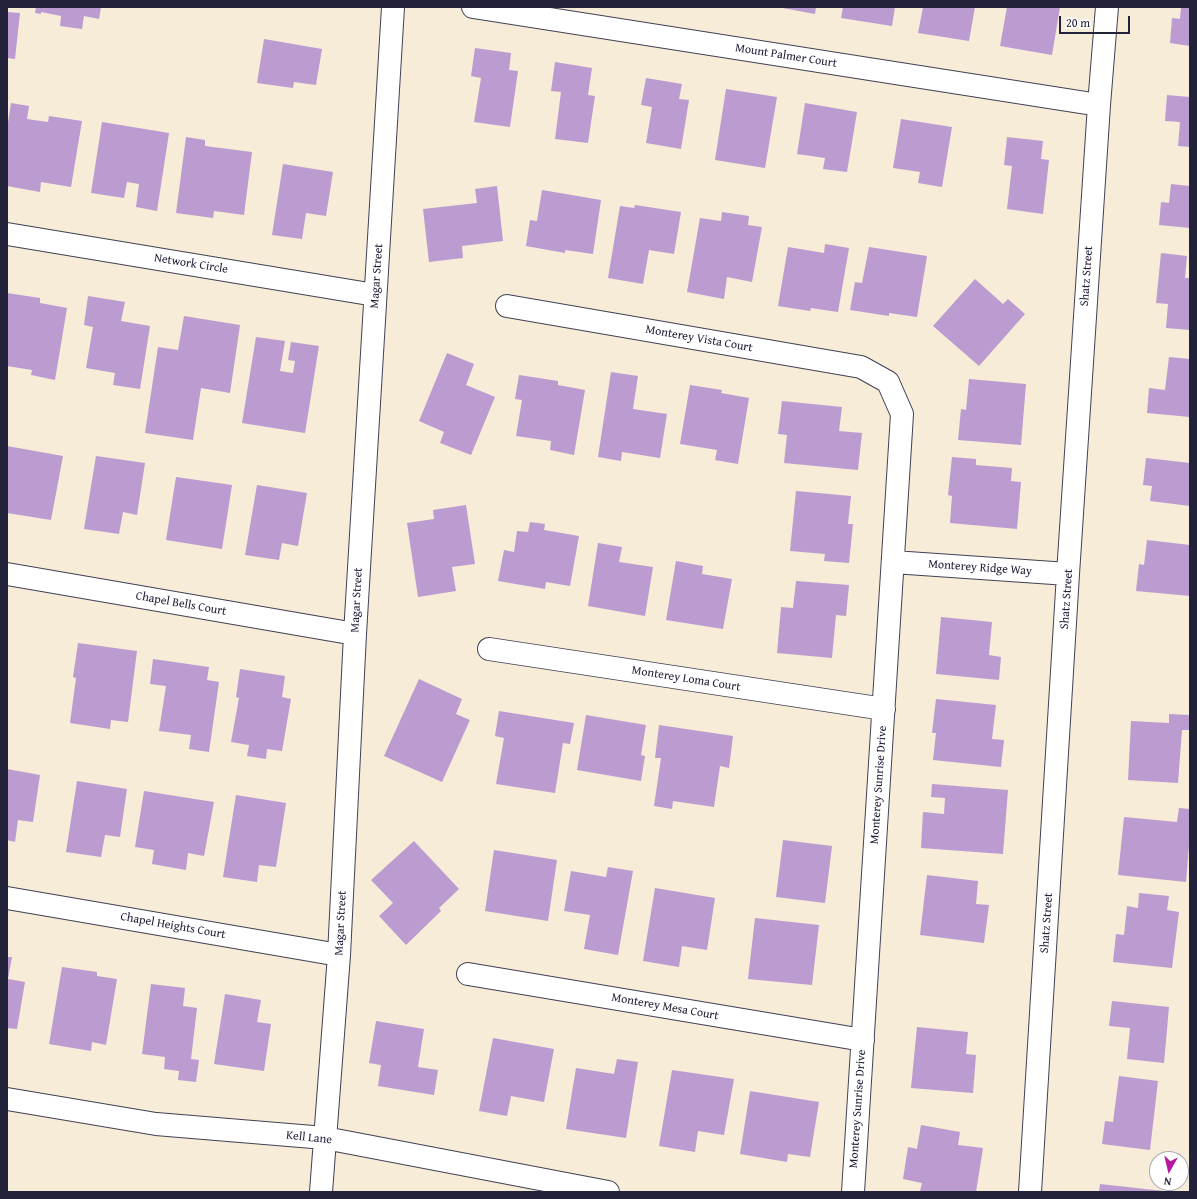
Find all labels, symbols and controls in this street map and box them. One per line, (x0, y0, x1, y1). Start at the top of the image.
scale bar (1061, 8, 1132, 34)
text: 20 m (1066, 14, 1090, 31)
street label: Mount Palmer Court (734, 41, 838, 71)
street label: Magar Street (368, 243, 386, 309)
street label: Shatz Street (1078, 245, 1096, 307)
street label: Network Circle (153, 251, 229, 277)
street label: Monterey Vista Court (644, 322, 754, 356)
street label: Monterey Ridge Way (928, 557, 1032, 579)
street label: Magar Street (348, 567, 366, 633)
street label: Shatz Street (1058, 568, 1076, 630)
street label: Chapel Bells Court (134, 589, 228, 619)
street label: Monterey Loma Court (631, 663, 741, 695)
street label: Monterey Sunrise Drive (868, 725, 890, 845)
street label: Magar Street (332, 890, 350, 956)
street label: Shatz Street (1038, 892, 1056, 954)
street label: Chapel Heights Court (119, 910, 227, 942)
street label: Monterey Mesa Court (610, 990, 720, 1024)
street label: Monterey Sunrise Drive (847, 1049, 869, 1169)
street label: Kell Lane (285, 1128, 333, 1148)
north arrow (1149, 1151, 1189, 1191)
text: N (1163, 1173, 1172, 1190)

